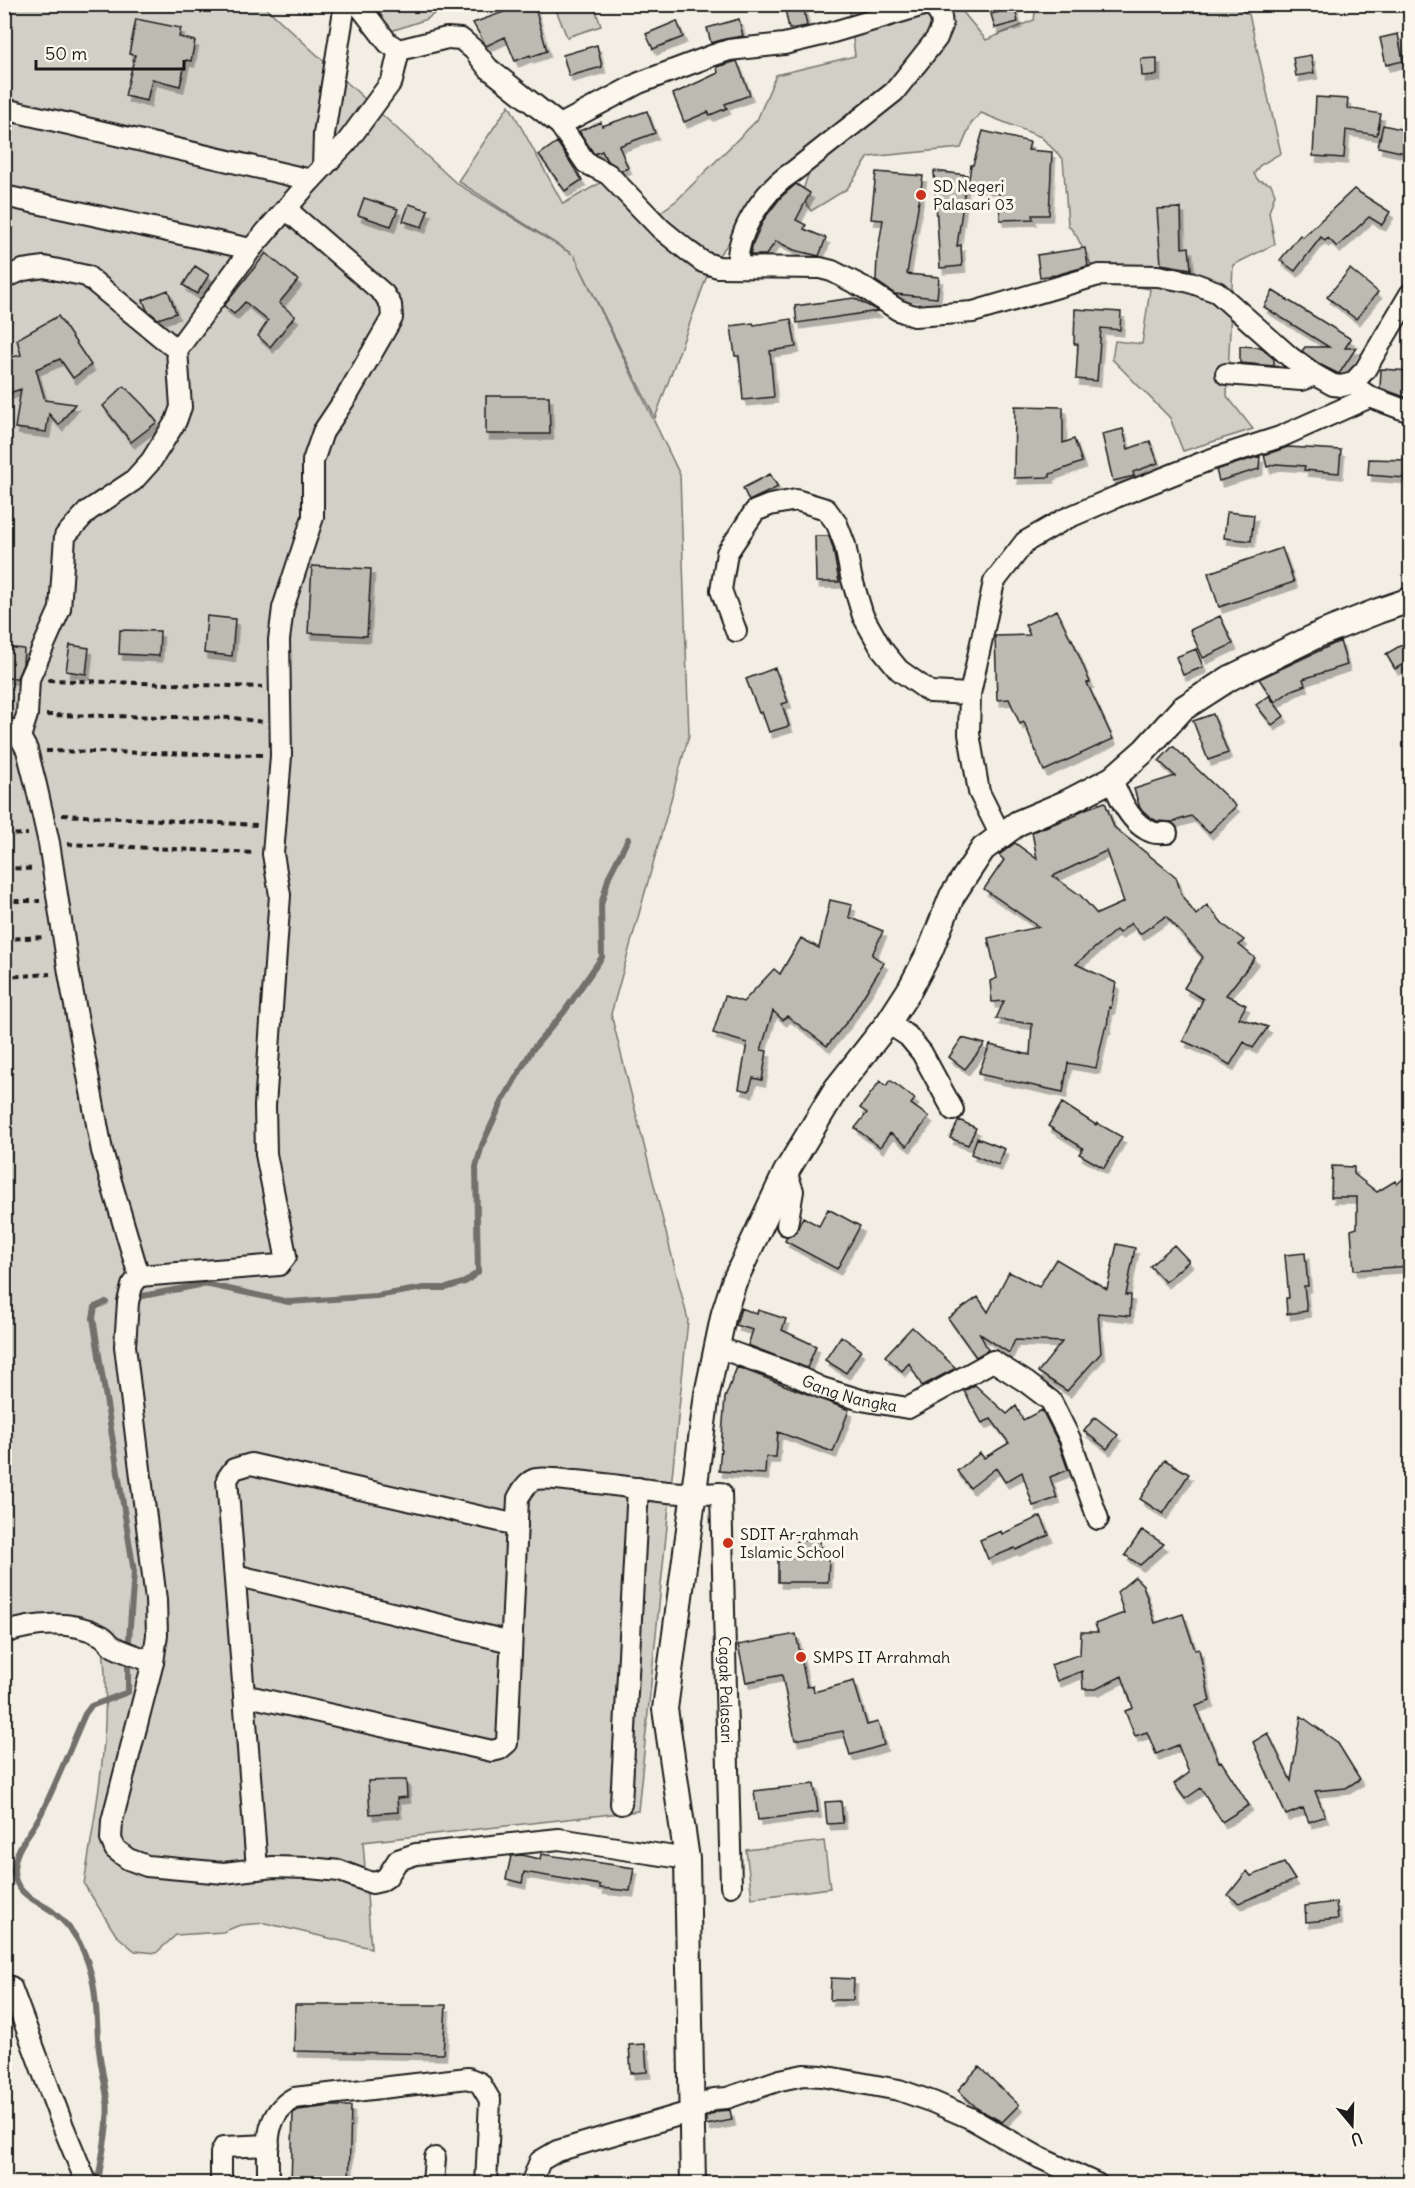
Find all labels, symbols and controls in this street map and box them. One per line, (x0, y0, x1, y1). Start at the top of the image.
scale bar (36, 33, 184, 71)
text: 50 m (45, 42, 87, 65)
place label: SD Negeri Palasari 03 (933, 176, 1014, 214)
marker: SD Negeri Palasari 03 (914, 188, 928, 202)
street label: Gang Nangka (799, 1370, 899, 1416)
place label: SDIT Ar-rahmah Islamic School (740, 1524, 859, 1562)
marker: SDIT Ar-rahmah Islamic School (721, 1536, 735, 1550)
street label: Cagak Palasari (715, 1636, 737, 1744)
place label: SMPS IT Arrahmah (813, 1647, 950, 1667)
marker: SMPS IT Arrahmah (794, 1650, 808, 1664)
north arrow (1322, 2095, 1382, 2155)
text: U (1348, 2128, 1365, 2150)

